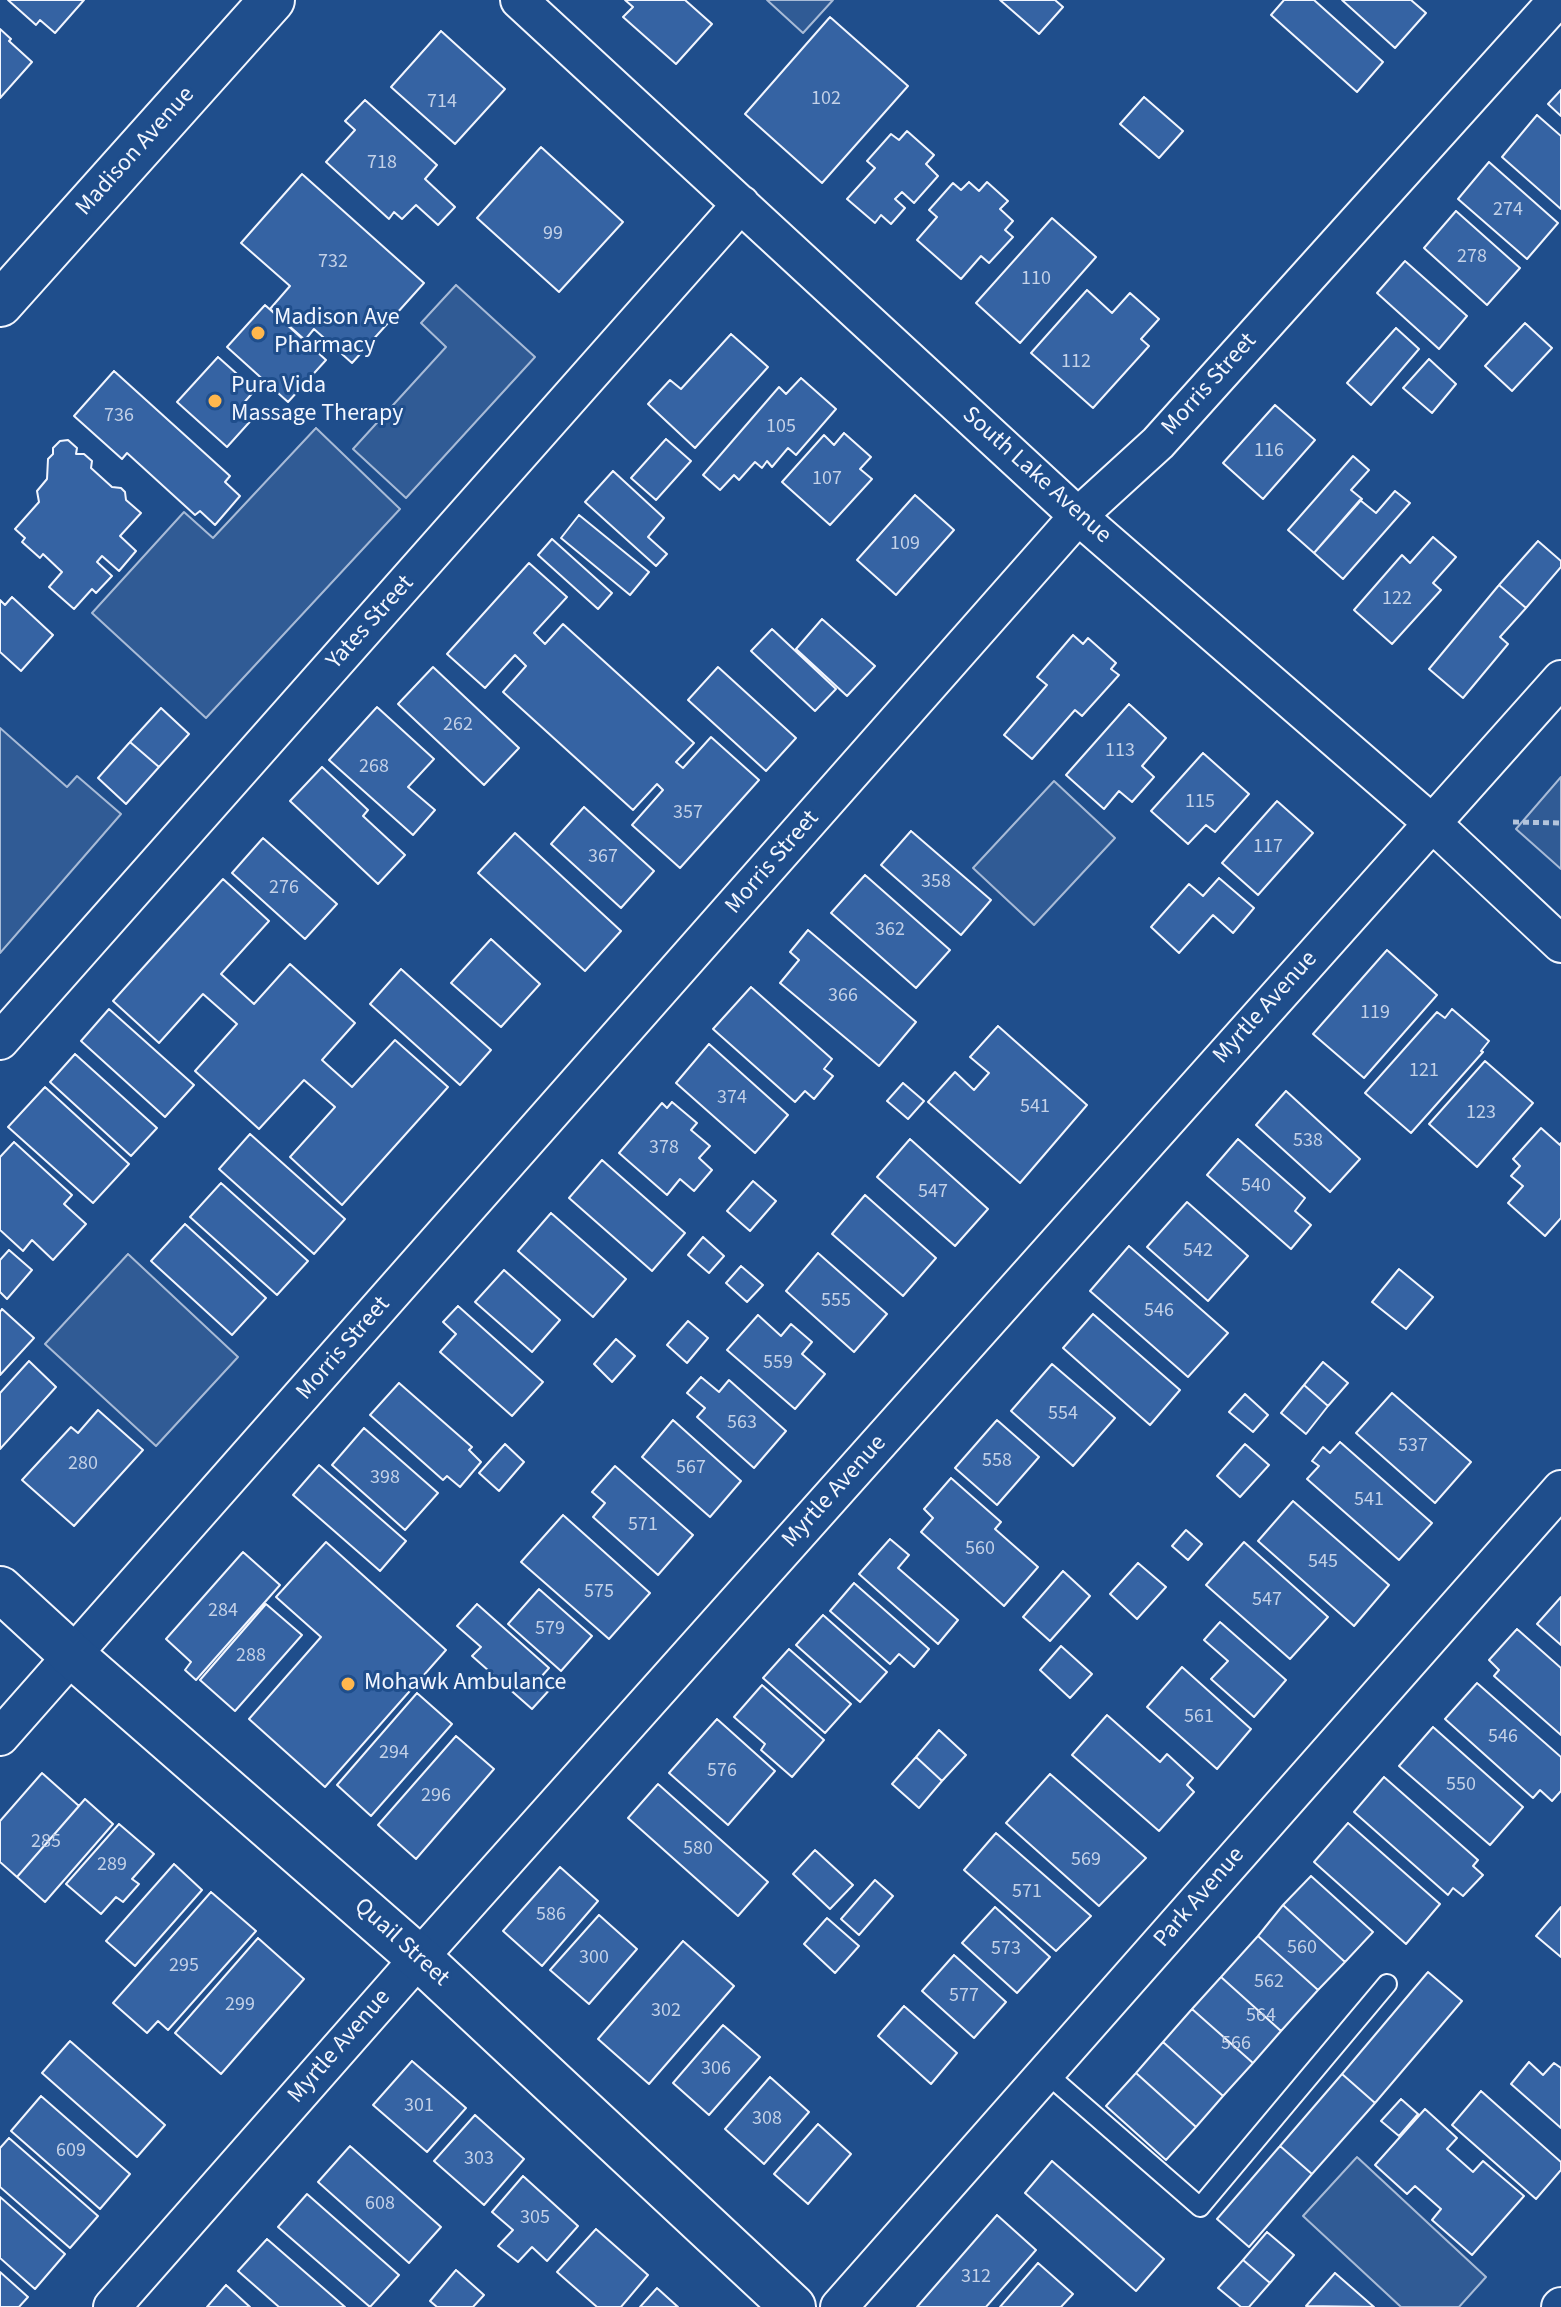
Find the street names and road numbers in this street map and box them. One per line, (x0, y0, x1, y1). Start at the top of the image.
street label: Madison Avenue (71, 82, 201, 222)
street label: Morris Street (1156, 328, 1264, 442)
street label: South Lake Avenue (955, 401, 1117, 551)
street label: Yates Street (321, 570, 421, 676)
street label: Morris Street (720, 805, 826, 921)
street label: Myrtle Avenue (1208, 946, 1324, 1070)
street label: Morris Street (291, 1291, 397, 1407)
street label: Myrtle Avenue (777, 1430, 893, 1554)
street label: Park Avenue (1149, 1842, 1251, 1954)
street label: Quail Street (348, 1893, 454, 1993)
street label: Myrtle Avenue (283, 1984, 397, 2110)

